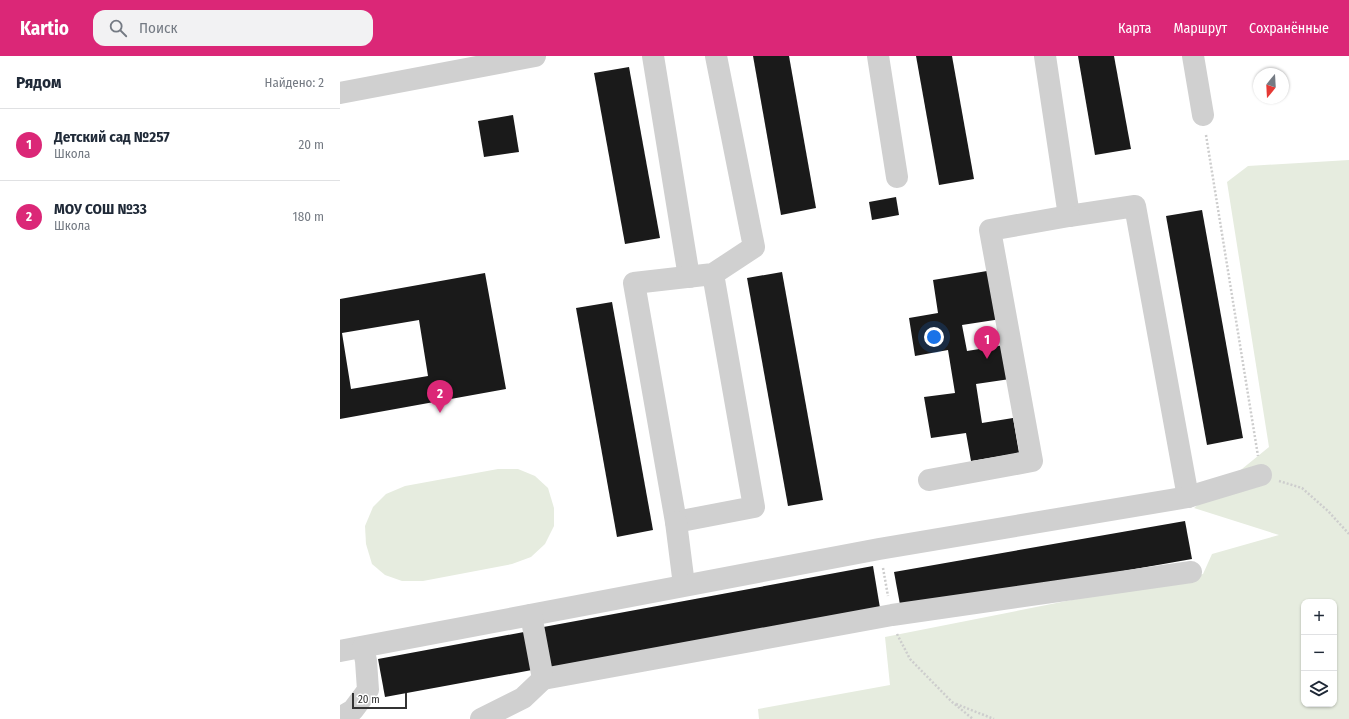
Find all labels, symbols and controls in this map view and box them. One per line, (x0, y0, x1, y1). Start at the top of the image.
search box (93, 10, 373, 46)
text: Kartio (20, 17, 69, 40)
icon: search (107, 17, 129, 39)
text: Поиск (139, 19, 177, 37)
text: Карта (1118, 20, 1151, 37)
text: Маршрут (1173, 20, 1227, 37)
text: Сохранённые (1249, 20, 1329, 37)
north arrow (1253, 68, 1289, 104)
text: Рядом (16, 72, 61, 93)
text: Найдено: 2 (265, 75, 324, 90)
text: Детский сад №257 (54, 128, 170, 146)
text: 1 (26, 137, 32, 152)
text: 20 m (298, 137, 324, 152)
text: Школа (54, 146, 90, 161)
text: МОУ СОШ №33 (54, 200, 147, 218)
text: 2 (26, 209, 32, 224)
text: 180 m (293, 209, 324, 224)
text: Школа (54, 218, 90, 233)
pin: 1 (974, 326, 1000, 359)
your location (924, 327, 944, 347)
pin: 2 (427, 380, 453, 413)
map controls (1301, 599, 1337, 707)
button: + (1301, 599, 1337, 635)
button: − (1301, 635, 1337, 671)
button: layers (1301, 671, 1337, 707)
scale bar (352, 691, 407, 710)
text: 20 m (358, 693, 380, 706)

